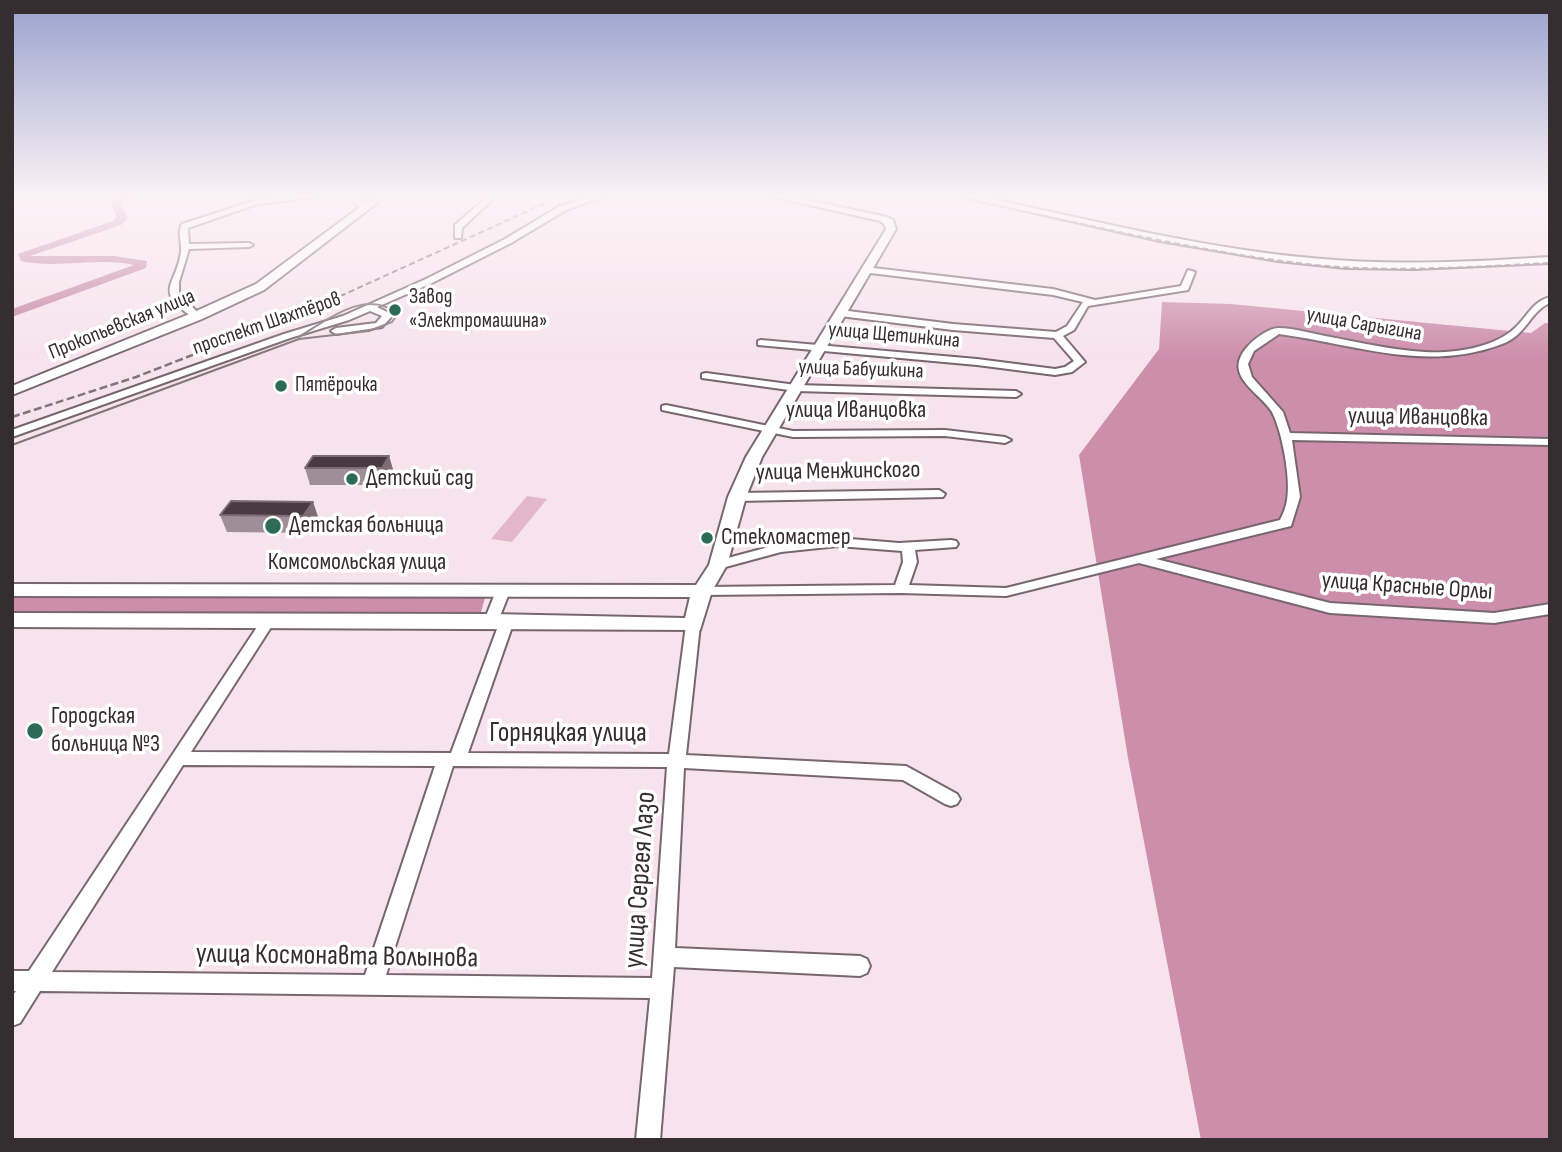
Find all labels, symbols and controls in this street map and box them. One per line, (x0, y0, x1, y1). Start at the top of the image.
street label: Прокопьевская улица (45, 284, 199, 366)
place label: Завод «Электромашина» (409, 285, 547, 335)
street label: проспект Шахтёров (190, 287, 344, 361)
marker: Завод «Электромашина» (387, 302, 403, 318)
street label: улица Сарыгина (1305, 302, 1423, 348)
street label: улица Щетинкина (827, 318, 961, 354)
street label: улица Бабушкина (798, 355, 924, 385)
place label: Пятёрочка (295, 373, 378, 399)
marker: Пятёрочка (273, 378, 289, 394)
street label: улица Иванцовка (786, 397, 926, 425)
street label: улица Иванцовка (1348, 402, 1488, 434)
street label: улица Менжинского (755, 456, 921, 488)
place label: Детский сад (366, 465, 474, 493)
marker: Детский сад (344, 471, 360, 487)
place label: Детская больница (289, 512, 444, 540)
marker: Детская больница (263, 516, 283, 536)
place label: Стекломастер (721, 524, 851, 552)
marker: Стекломастер (699, 530, 715, 546)
street label: Комсомольская улица (268, 549, 446, 577)
street label: улица Красные Орлы (1321, 567, 1493, 607)
place label: Городская больница №3 (51, 703, 160, 759)
street label: Горняцкая улица (489, 717, 647, 751)
marker: Городская больница №3 (25, 721, 45, 741)
street label: улица Сергея Лазо (618, 791, 664, 969)
street label: улица Космонавта Волынова (196, 938, 478, 976)

